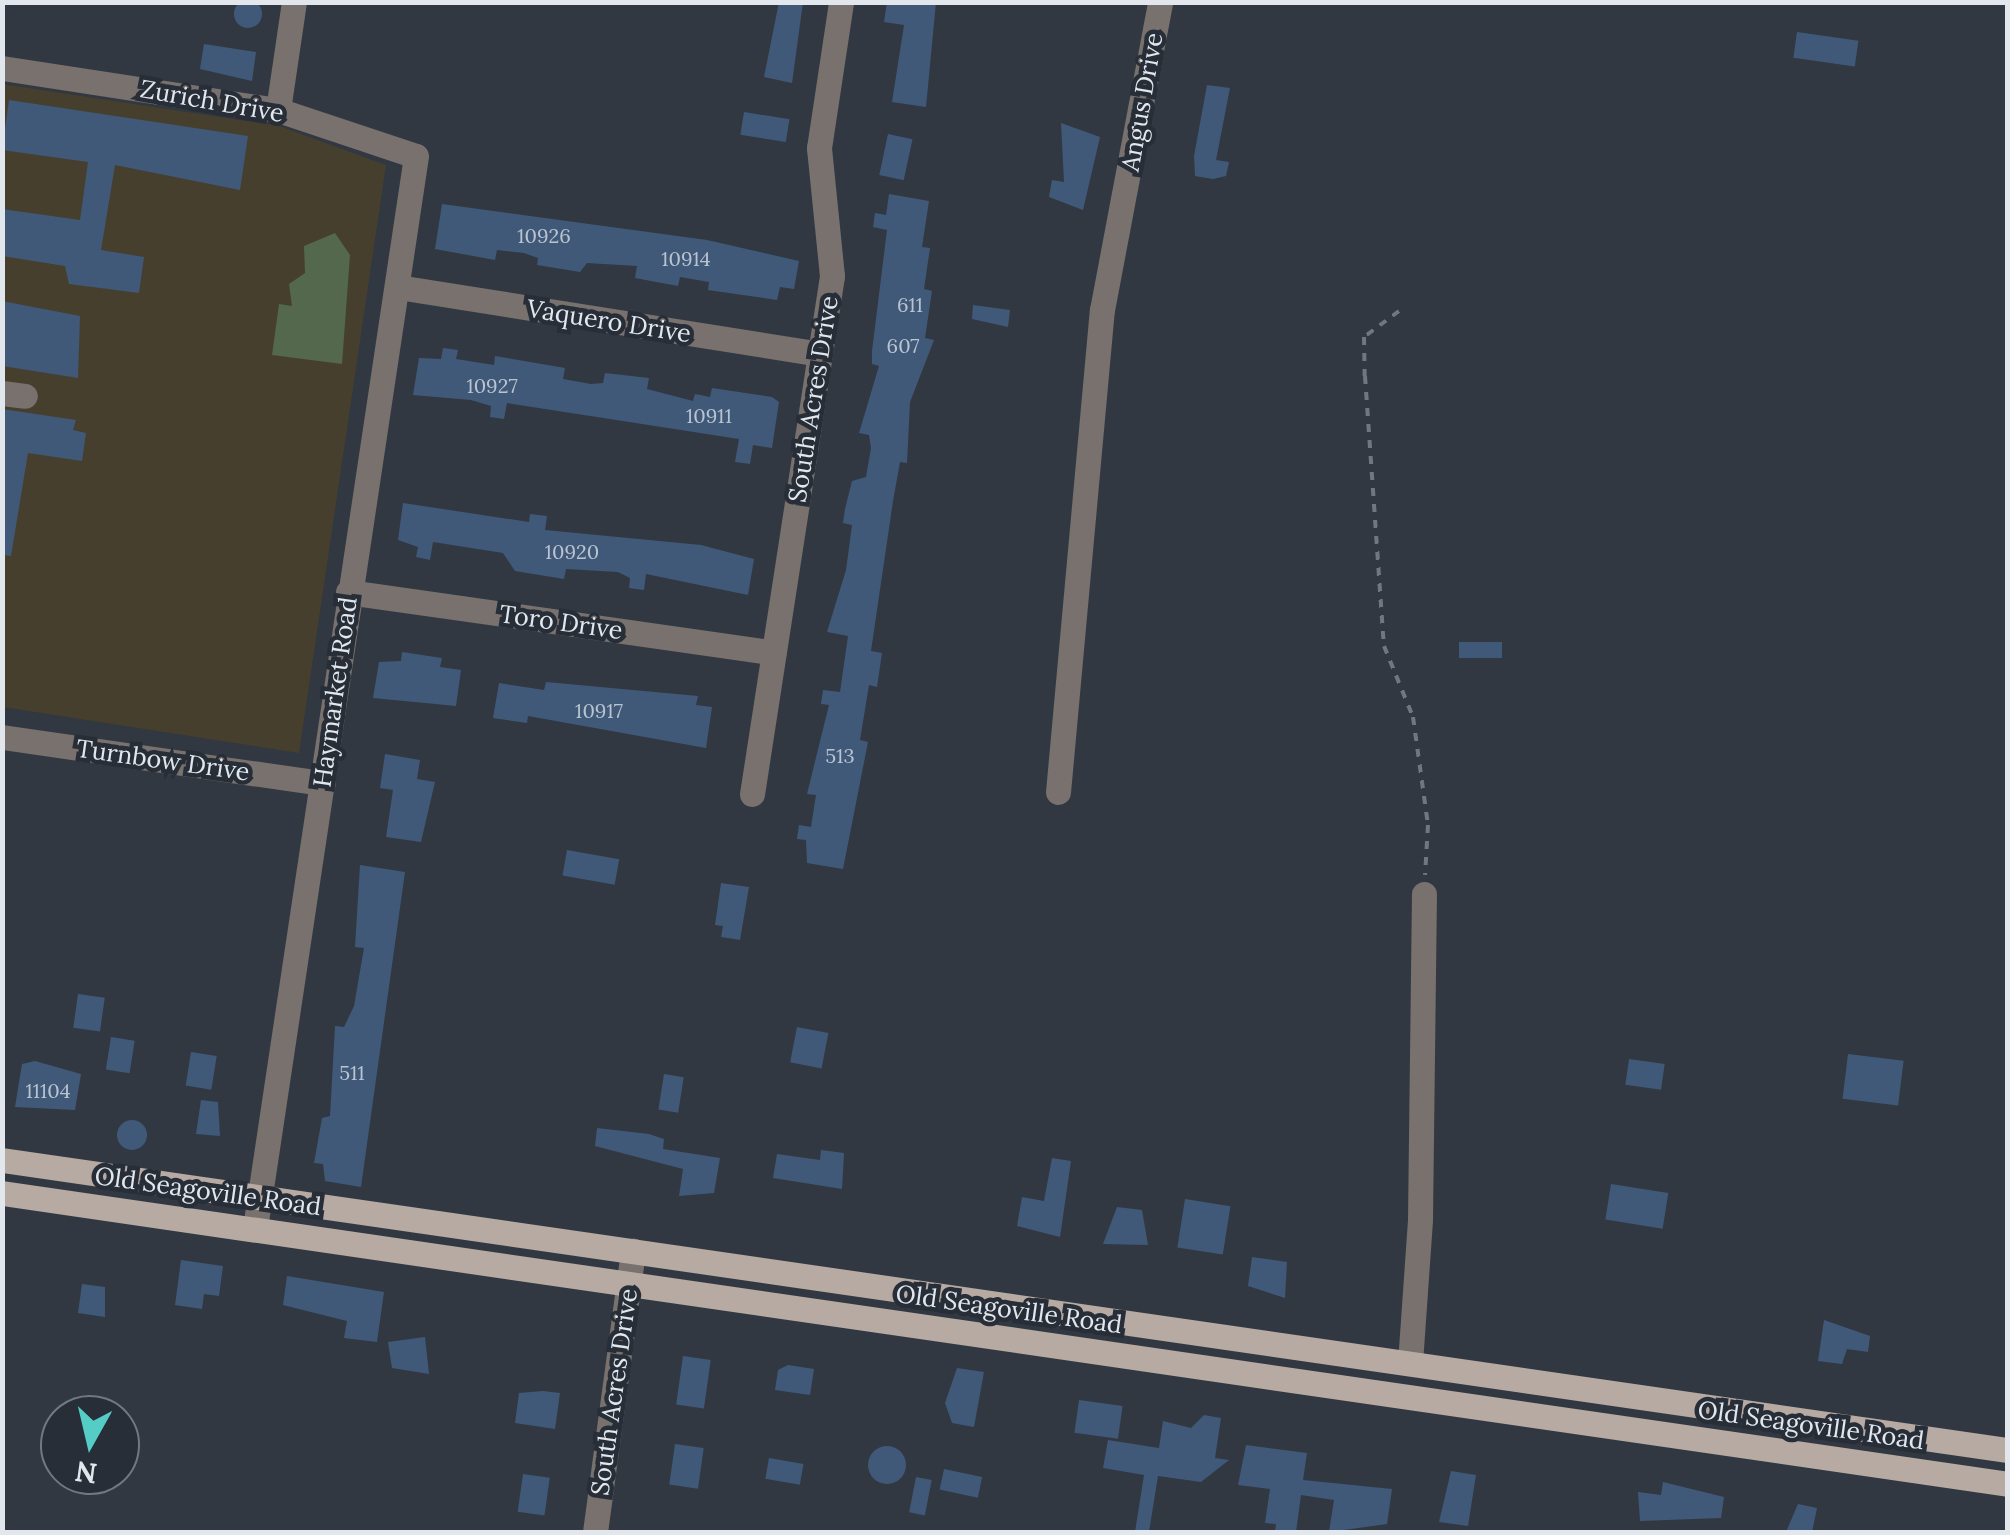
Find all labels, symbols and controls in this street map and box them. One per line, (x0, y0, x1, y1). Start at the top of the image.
street label: Angus Drive (1115, 30, 1169, 174)
street label: Zurich Drive (138, 74, 286, 128)
house number: 10926 (517, 223, 571, 247)
house number: 10914 (661, 246, 711, 270)
house number: 611 (897, 292, 923, 316)
street label: Vaquero Drive (525, 293, 693, 349)
street label: South Acres Drive (782, 294, 844, 504)
house number: 607 (887, 333, 919, 357)
house number: 10927 (466, 373, 518, 397)
house number: 10911 (686, 403, 732, 427)
house number: 10920 (545, 539, 599, 563)
street label: Haymarket Road (307, 595, 363, 789)
street label: Toro Drive (498, 599, 624, 645)
house number: 10917 (575, 698, 623, 722)
street label: Turnbow Drive (74, 733, 252, 787)
house number: 513 (825, 743, 855, 767)
house number: 511 (339, 1060, 365, 1084)
house number: 11104 (25, 1078, 71, 1102)
street label: Old Seagoville Road (93, 1160, 323, 1222)
street label: Old Seagoville Road (894, 1278, 1124, 1340)
street label: South Acres Drive (585, 1287, 643, 1497)
street label: Old Seagoville Road (1696, 1394, 1926, 1456)
north arrow (40, 1395, 140, 1495)
text: N (73, 1453, 99, 1492)

